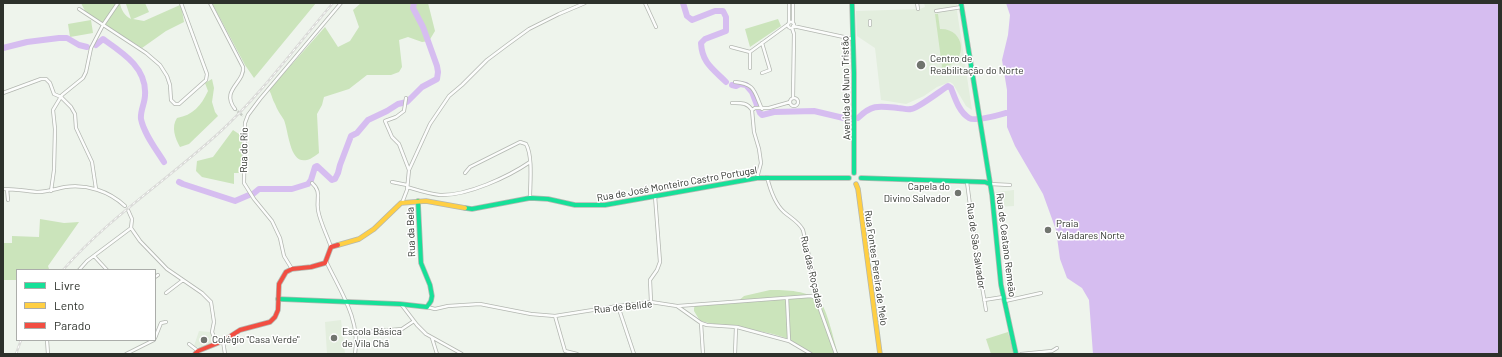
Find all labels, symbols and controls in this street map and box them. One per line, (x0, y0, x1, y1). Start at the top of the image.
street label: Avenida de Nuno Tristão (839, 36, 853, 140)
place label: Centro de Reabilitação do Norte (930, 53, 1023, 76)
marker: Centro de Reabilitação do Norte (915, 59, 927, 71)
street label: Rua do Rio (238, 127, 250, 173)
street label: Rua de José Monteiro Castro Portugal (596, 164, 758, 204)
place label: Capela do Divino Salvador (884, 181, 950, 204)
marker: Capela do Divino Salvador (953, 188, 963, 198)
street label: Rua de Ceatano Remeão (994, 192, 1018, 298)
street label: Rua de São Salvador (964, 202, 988, 290)
street label: Rua da Bela (404, 207, 418, 257)
street label: Rua Fontes Pereira de Melo (862, 209, 890, 327)
place label: Praia Valadares Norte (1056, 218, 1125, 242)
marker: Praia Valadares Norte (1043, 225, 1053, 235)
street label: Rua das Roçadas (798, 235, 826, 309)
legend (16, 269, 156, 341)
text: Livre (54, 278, 80, 292)
text: Lento (54, 298, 84, 312)
street label: Rua de Belide (593, 298, 653, 316)
text: Parado (54, 318, 91, 332)
place label: Escola Básica de Vila Chã (342, 326, 402, 350)
marker: Escola Básica de Vila Chã (329, 333, 339, 343)
place label: Colégio "Casa Verde" (212, 334, 300, 346)
marker: Colégio "Casa Verde" (199, 335, 209, 345)

